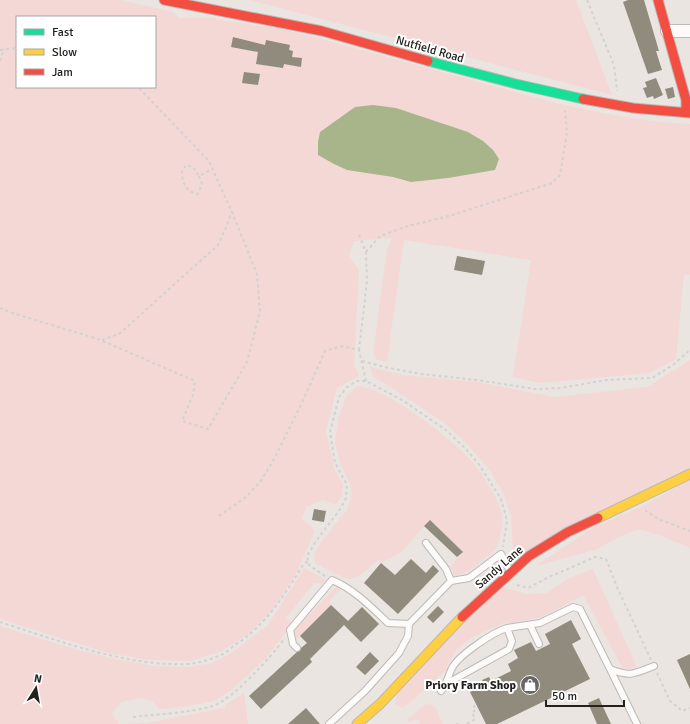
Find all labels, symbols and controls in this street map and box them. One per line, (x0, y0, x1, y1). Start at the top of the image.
legend (16, 16, 156, 88)
text: Fast (52, 25, 73, 40)
street label: Nutfield Road (394, 33, 466, 66)
text: Slow (52, 45, 77, 60)
text: Jam (52, 65, 73, 80)
street label: Sandy Lane (472, 542, 526, 592)
north arrow (16, 668, 56, 708)
text: N (33, 672, 43, 686)
shop icon: Priory Farm Shop (519, 674, 541, 696)
place label: Priory Farm Shop (425, 678, 517, 693)
scale bar (546, 682, 624, 708)
text: 50 m (552, 689, 577, 704)

